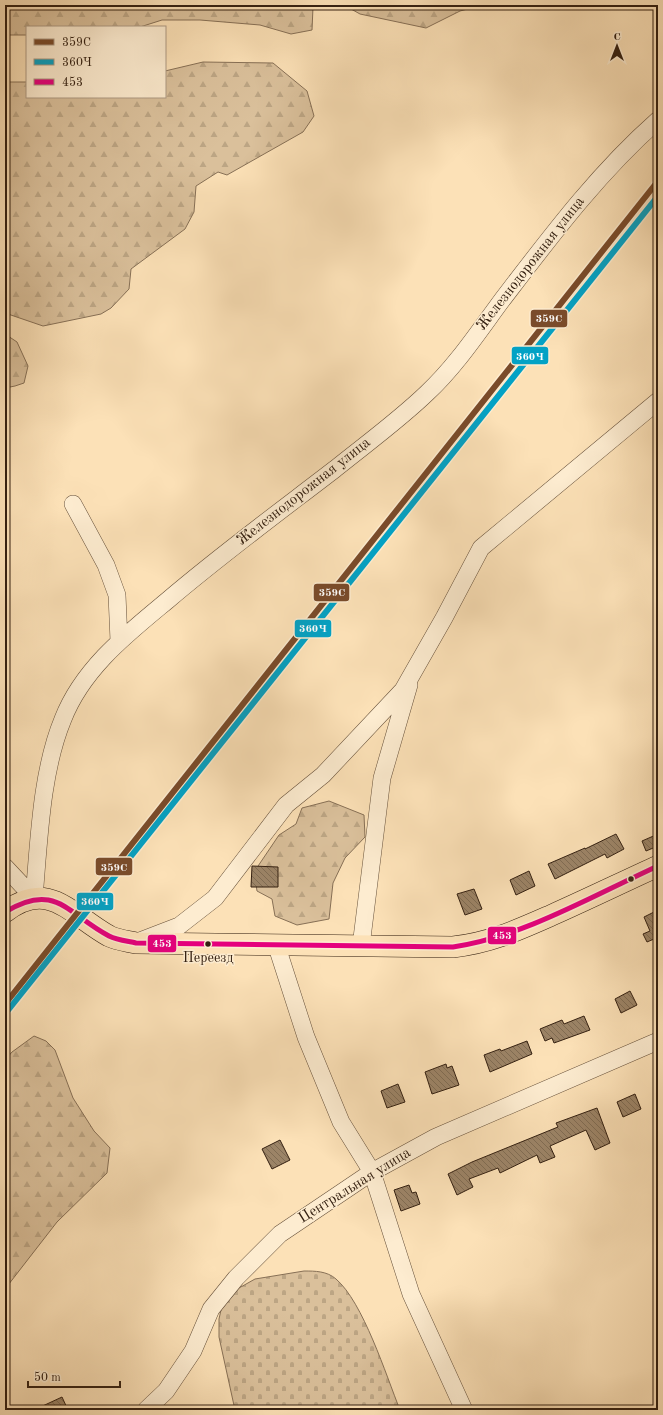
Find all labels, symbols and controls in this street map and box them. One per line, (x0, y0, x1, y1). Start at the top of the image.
legend (26, 26, 166, 98)
north arrow (597, 26, 637, 66)
text: С (613, 32, 621, 43)
text: 359С (62, 36, 91, 49)
text: 360Ч (62, 57, 92, 69)
text: 453 (62, 76, 83, 89)
street label: Железнодорожная улица (474, 194, 588, 334)
line badge: 359С (530, 309, 568, 328)
text: 359С (536, 314, 562, 325)
line badge: 360Ч (511, 346, 549, 365)
text: 360Ч (516, 352, 544, 363)
street label: Железнодорожная улица (234, 435, 374, 549)
line badge: 359С (313, 583, 350, 602)
text: 359С (319, 588, 345, 599)
line badge: 360Ч (294, 619, 332, 638)
text: 360Ч (299, 624, 327, 635)
line badge: 359С (95, 857, 133, 876)
text: 359С (101, 863, 127, 874)
unlabelled marker (626, 874, 636, 884)
line badge: 360Ч (76, 892, 114, 911)
text: 360Ч (81, 897, 109, 908)
line badge: 453 (487, 926, 517, 945)
text: 453 (492, 931, 512, 942)
line badge: 453 (147, 934, 177, 953)
text: 453 (152, 939, 172, 950)
marker: Переезд (203, 939, 213, 949)
place label: Переезд (183, 951, 233, 965)
street label: Центральная улица (296, 1145, 414, 1227)
scale bar (28, 1363, 120, 1389)
text: 50 m (34, 1371, 61, 1384)

